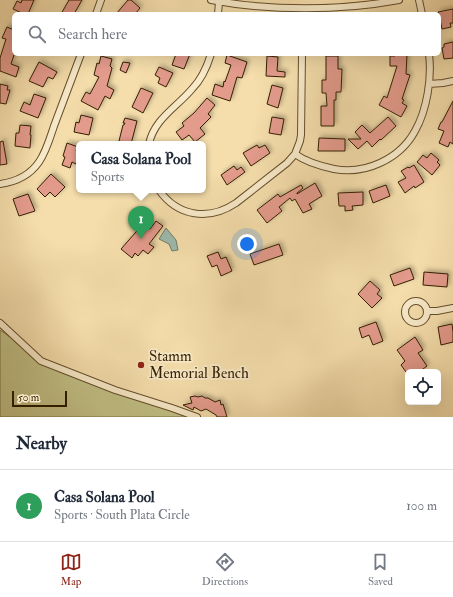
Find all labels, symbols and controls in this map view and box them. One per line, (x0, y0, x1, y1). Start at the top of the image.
search box (12, 12, 441, 56)
icon: search (26, 23, 48, 45)
text: Search here (58, 25, 127, 44)
popup (76, 141, 206, 193)
text: Casa Solana Pool (91, 150, 191, 169)
text: Sports (91, 169, 124, 185)
pin: 1 (128, 206, 154, 239)
your location (237, 234, 257, 254)
place label: Stamm Memorial Bench (149, 347, 249, 383)
marker: Stamm Memorial Bench (136, 360, 146, 370)
map controls (405, 369, 441, 405)
button: locate (405, 369, 441, 405)
scale bar (12, 389, 67, 408)
text: 50 m (18, 391, 39, 404)
text: Nearby (16, 433, 67, 454)
text: Casa Solana Pool (54, 488, 155, 507)
text: 1 (27, 498, 31, 514)
text: 100 m (406, 498, 437, 514)
text: Sports · South Plata Circle (54, 507, 190, 523)
tab: Map (60, 551, 82, 588)
tab: Directions (202, 551, 248, 588)
tab: Saved (368, 551, 393, 588)

